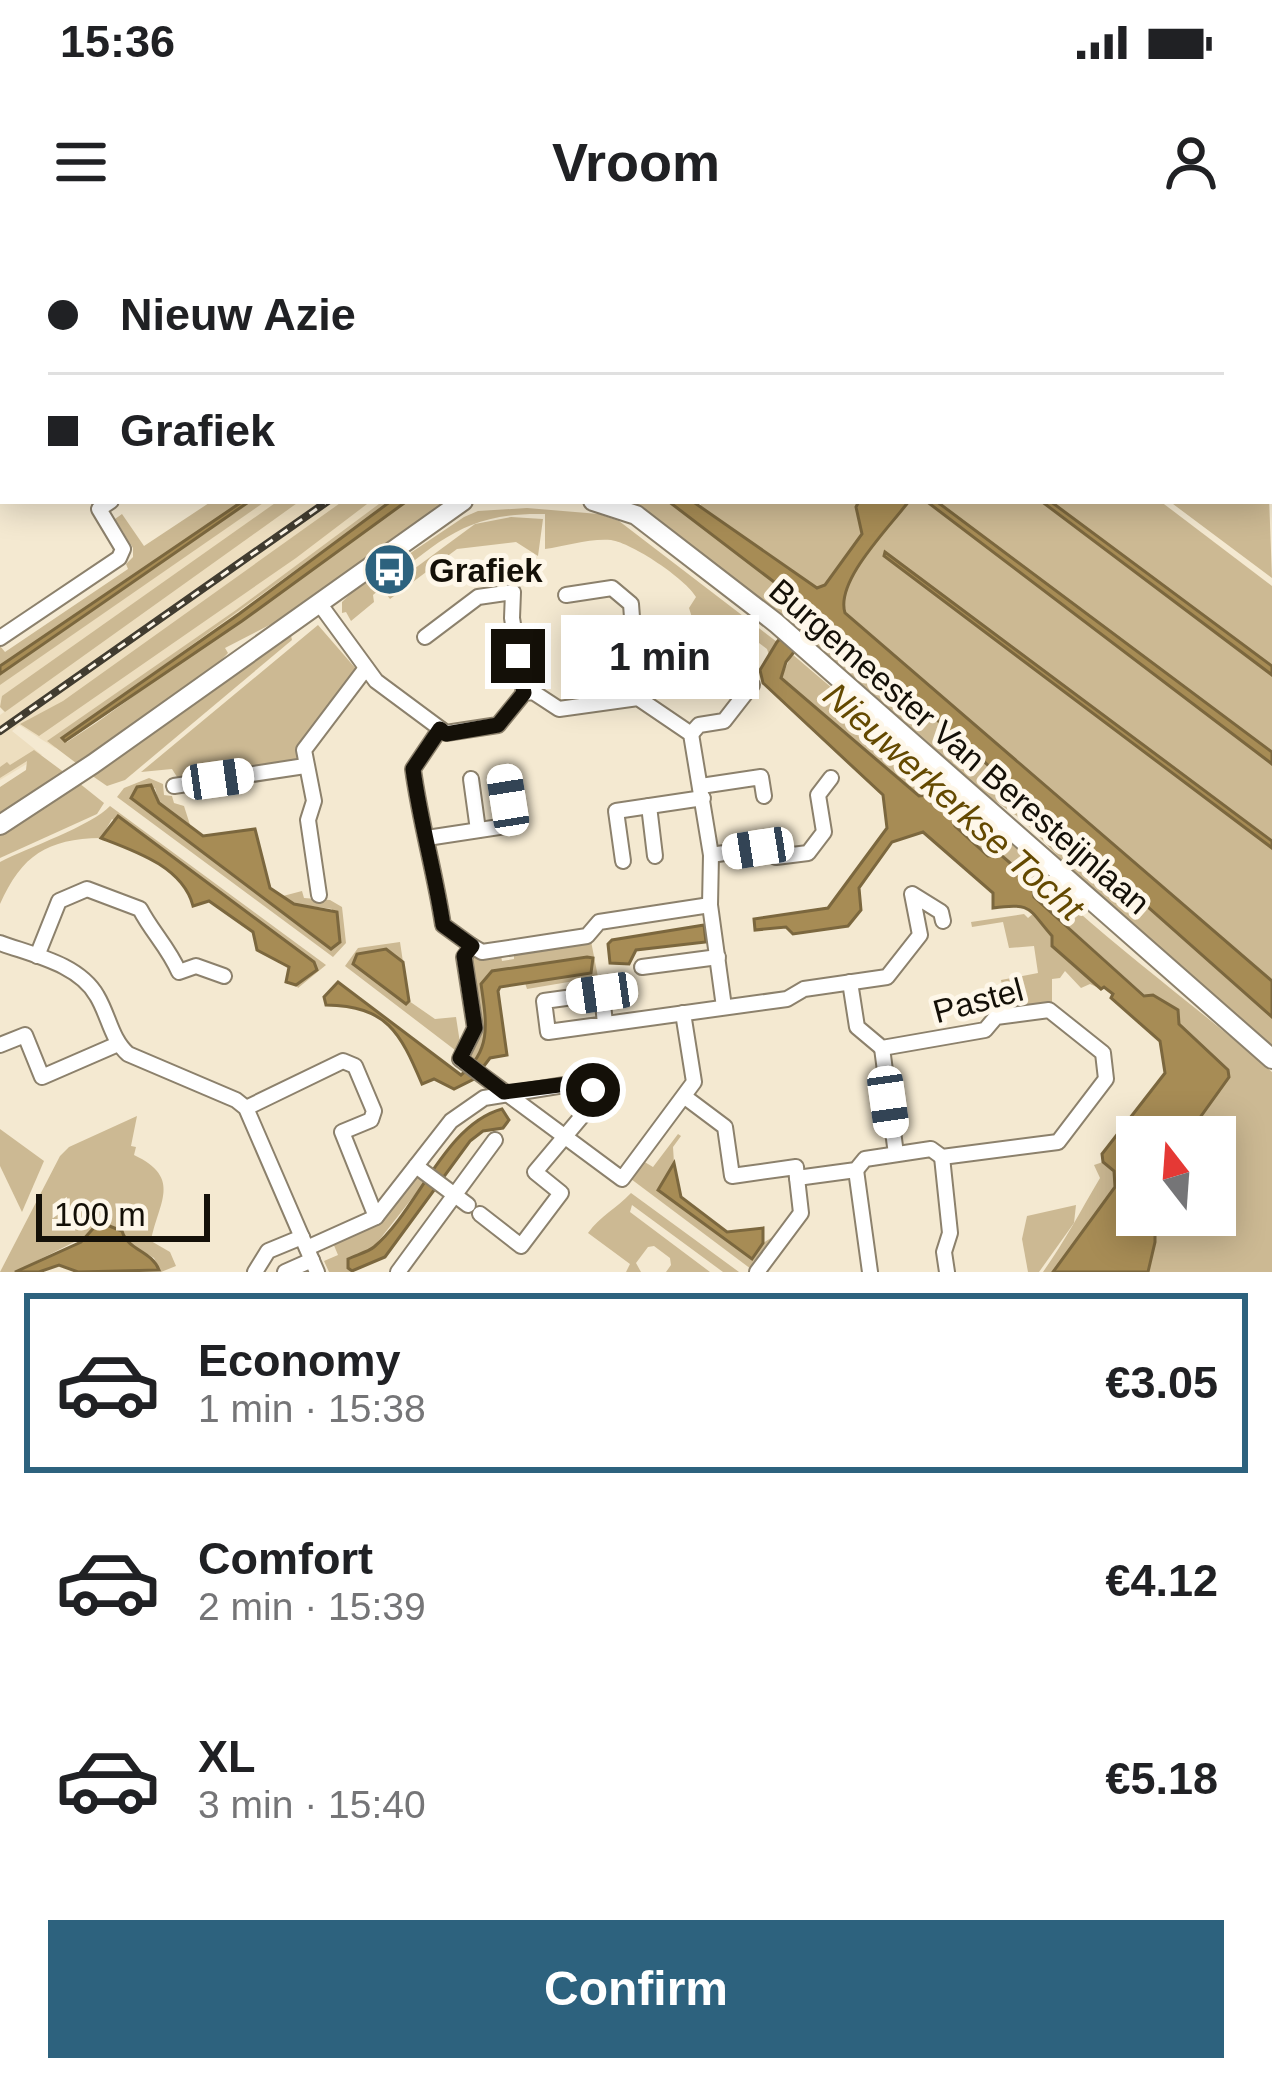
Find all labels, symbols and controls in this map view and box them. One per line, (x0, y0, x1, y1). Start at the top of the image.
text: 15:36 (60, 16, 175, 67)
icon: menu (48, 129, 114, 195)
icon: person (1158, 129, 1224, 195)
text: Vroom (552, 132, 720, 192)
text: Nieuw Azie (120, 289, 356, 340)
text: Grafiek (120, 405, 275, 456)
bus stop icon: Grafiek (362, 542, 418, 598)
place label: Grafiek (429, 552, 543, 589)
street label: Burgemeester Van Beresteijnlaan (762, 571, 1157, 921)
callout: 1 min (560, 614, 758, 698)
route end (491, 629, 545, 683)
text: 1 min (609, 635, 711, 678)
water label: Nieuwerkerkse Tocht (816, 674, 1093, 930)
car (180, 756, 256, 802)
car (485, 762, 531, 838)
car (720, 825, 796, 871)
car (564, 970, 640, 1016)
street label: Pastel (929, 971, 1027, 1030)
route start (566, 1063, 620, 1117)
car (865, 1064, 911, 1140)
north arrow (1116, 1116, 1236, 1236)
map controls (1116, 1116, 1236, 1236)
scale bar (36, 1188, 210, 1241)
text: 100 m (54, 1196, 146, 1233)
icon: car (54, 1329, 162, 1437)
text: Economy (198, 1335, 401, 1386)
text: €3.05 (1105, 1357, 1218, 1408)
text: 1 min · 15:38 (198, 1387, 426, 1430)
icon: car (54, 1527, 162, 1635)
text: Comfort (198, 1533, 373, 1584)
text: €4.12 (1105, 1555, 1218, 1606)
text: 2 min · 15:39 (198, 1585, 426, 1628)
icon: car (54, 1725, 162, 1833)
text: XL (198, 1731, 256, 1782)
text: €5.18 (1105, 1753, 1218, 1804)
text: 3 min · 15:40 (198, 1783, 426, 1826)
button: Confirm (48, 1920, 1224, 2058)

